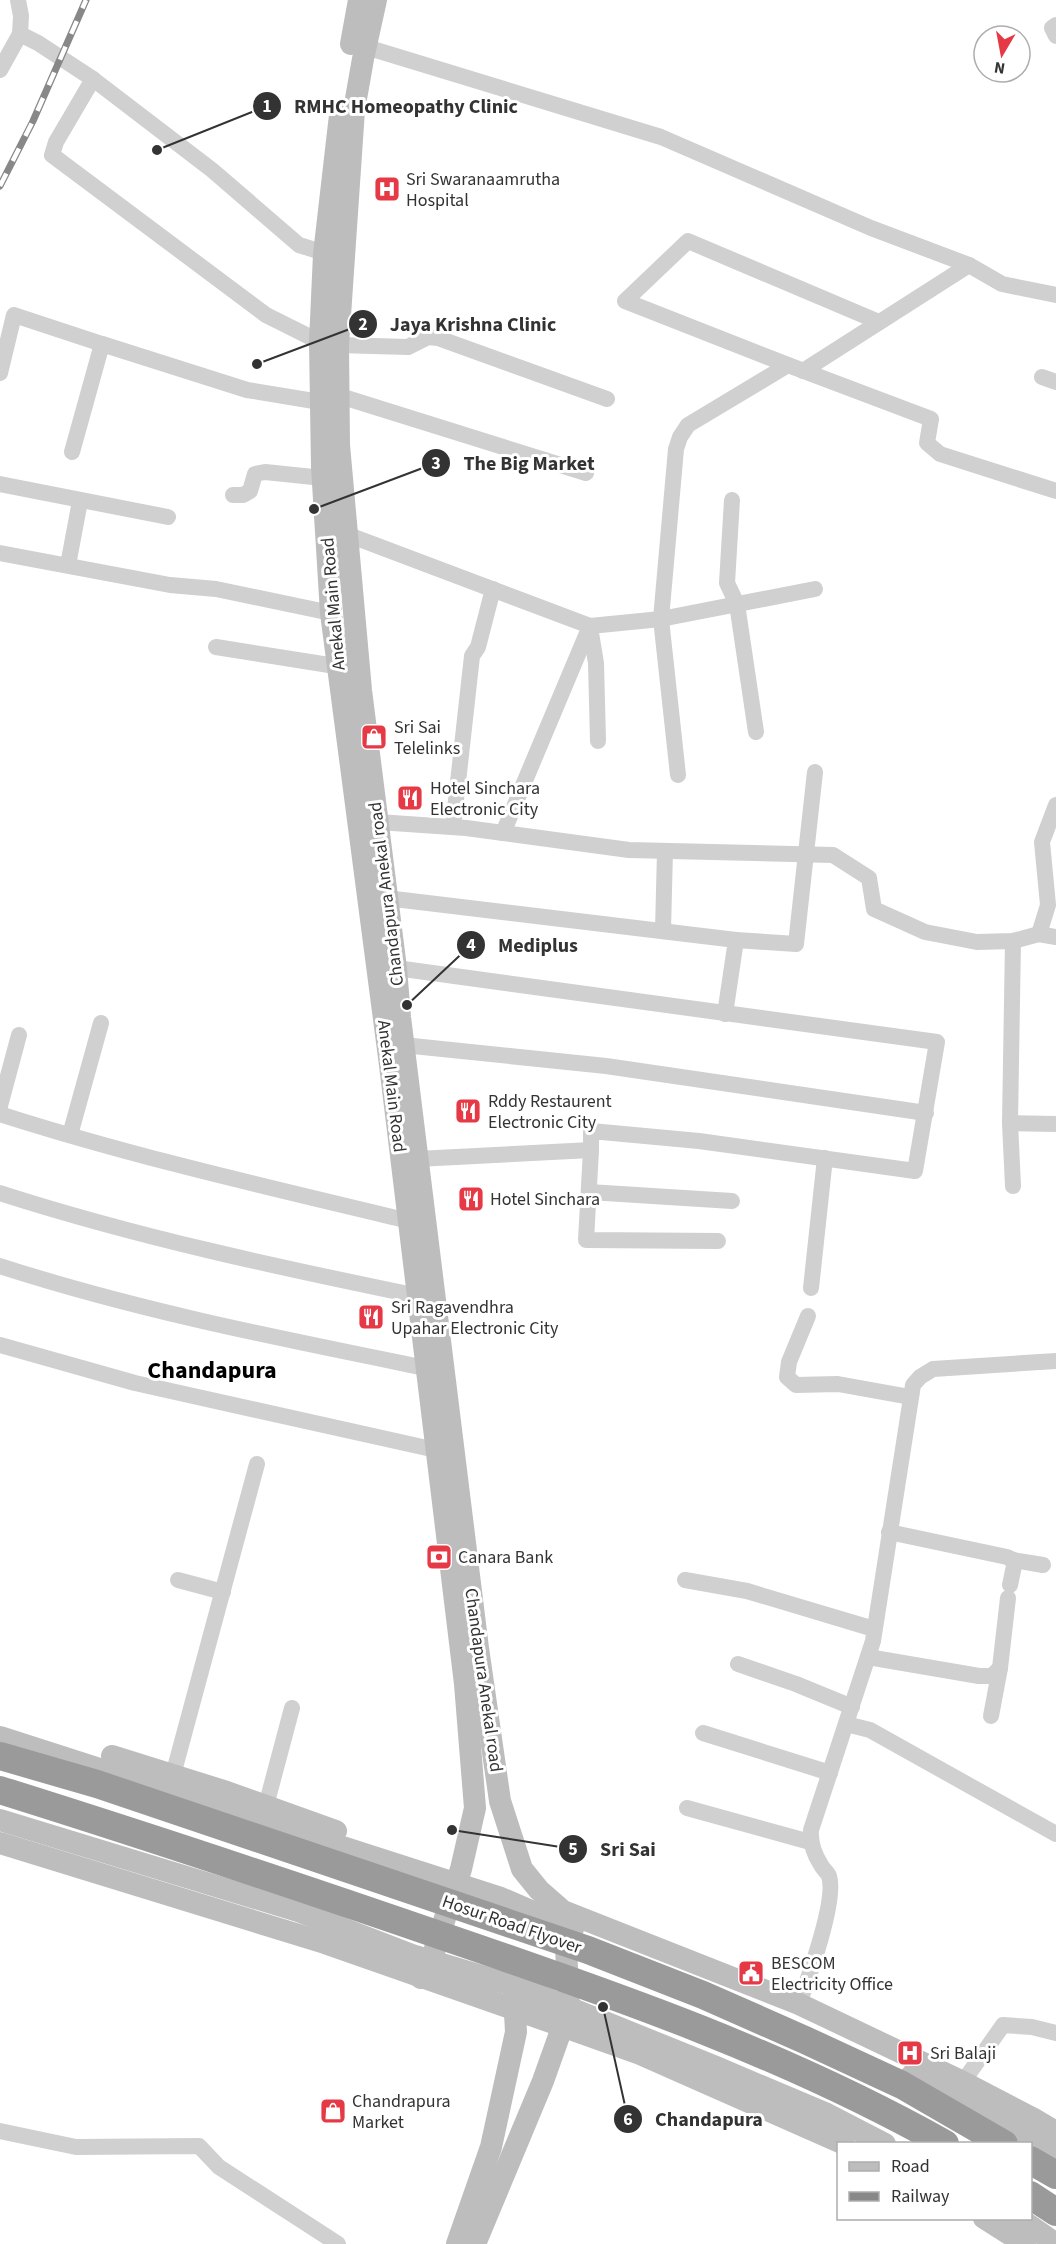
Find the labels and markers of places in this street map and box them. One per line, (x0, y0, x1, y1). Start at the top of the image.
callout: RMHC Homeopathy Clinic (252, 87, 530, 125)
place label: Sri Swaranaamrutha Hospital (406, 167, 560, 213)
hospital icon: Sri Swaranaamrutha Hospital (372, 174, 402, 204)
callout: Jaya Krishna Clinic (348, 305, 569, 343)
callout: The Big Market (421, 444, 607, 482)
place label: Sri Sai Telelinks (394, 715, 460, 761)
shop icon: Sri Sai Telelinks (359, 722, 389, 752)
place label: Hotel Sinchara Electronic City (430, 776, 540, 822)
restaurant icon: Hotel Sinchara Electronic City (395, 783, 425, 813)
callout: Mediplus (456, 926, 590, 964)
place label: Rddy Restaurent Electronic City (488, 1089, 612, 1135)
restaurant icon: Rddy Restaurent Electronic City (453, 1096, 483, 1126)
restaurant icon: Hotel Sinchara (456, 1184, 486, 1214)
place label: Hotel Sinchara (490, 1187, 600, 1212)
place label: Sri Ragavendhra Upahar Electronic City (391, 1295, 559, 1341)
restaurant icon: Sri Ragavendhra Upahar Electronic City (356, 1302, 386, 1332)
bank icon: Canara Bank (424, 1542, 454, 1572)
place label: Canara Bank (458, 1545, 553, 1570)
callout: Sri Sai (558, 1830, 668, 1868)
place label: BESCOM Electricity Office (771, 1951, 893, 1997)
public building icon: BESCOM Electricity Office (736, 1958, 766, 1988)
hospital icon: Sri Balaji (895, 2038, 925, 2068)
place label: Sri Balaji (930, 2041, 996, 2066)
place label: Chandrapura Market (352, 2089, 451, 2135)
shop icon: Chandrapura Market (318, 2096, 348, 2126)
callout: Chandapura (613, 2100, 775, 2138)

